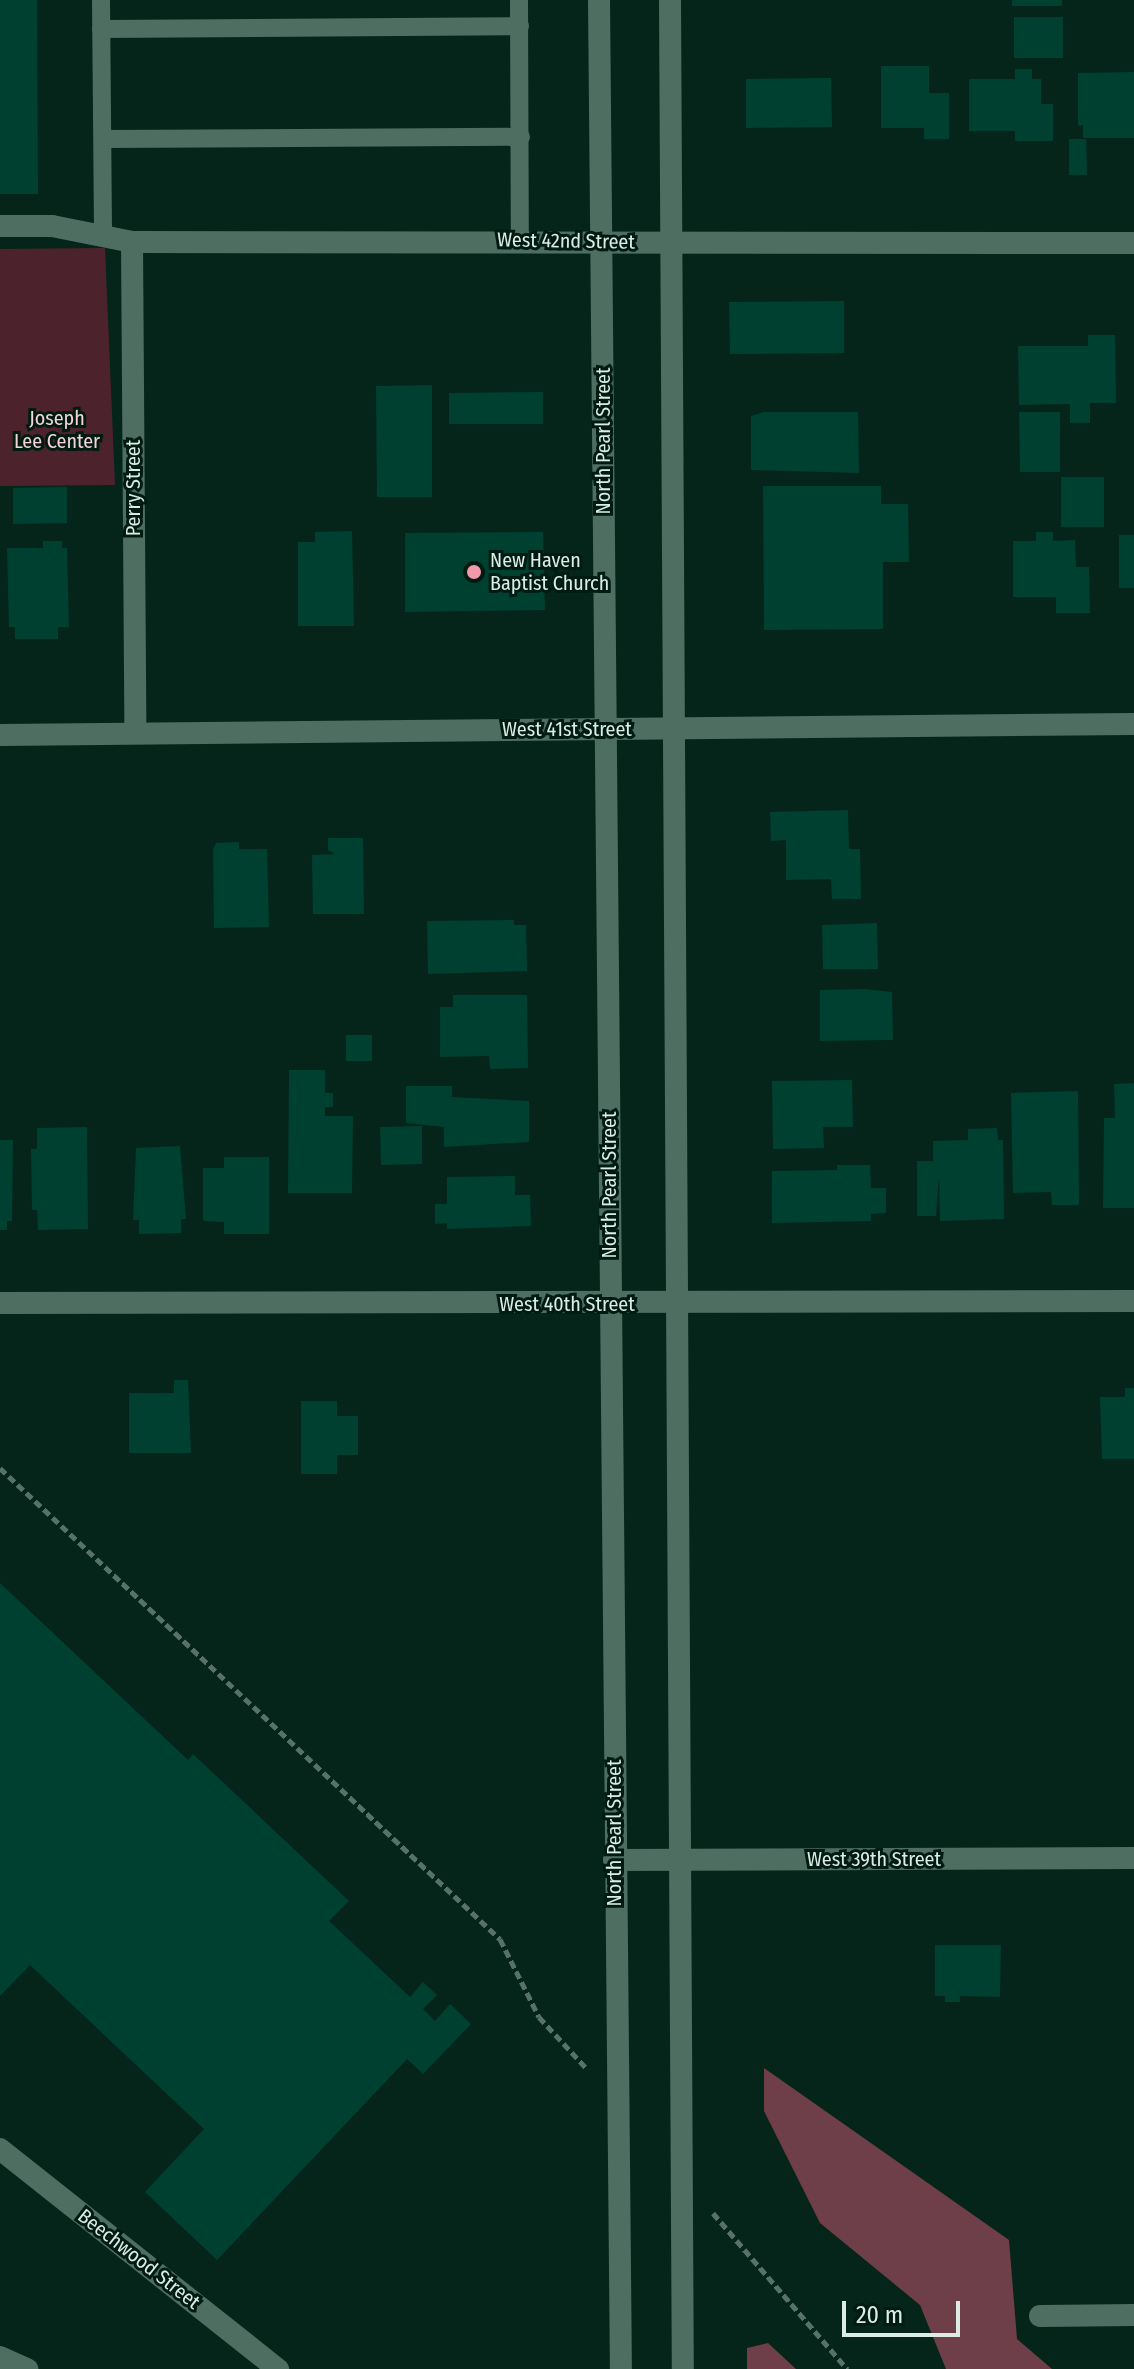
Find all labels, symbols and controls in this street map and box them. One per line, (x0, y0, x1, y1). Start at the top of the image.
street label: West 42nd Street (497, 228, 635, 254)
street label: North Pearl Street (591, 368, 615, 514)
park label: Joseph Lee Center (14, 406, 100, 453)
street label: Perry Street (121, 440, 145, 536)
place label: New Haven Baptist Church (490, 548, 609, 595)
marker: New Haven Baptist Church (465, 563, 483, 581)
street label: West 41st Street (502, 717, 632, 741)
street label: North Pearl Street (597, 1112, 621, 1258)
street label: West 40th Street (499, 1292, 635, 1316)
street label: North Pearl Street (602, 1760, 626, 1906)
street label: West 39th Street (807, 1847, 941, 1871)
street label: Beechwood Street (73, 2204, 205, 2314)
scale bar (846, 2285, 964, 2335)
text: 20 m (856, 2301, 903, 2329)

